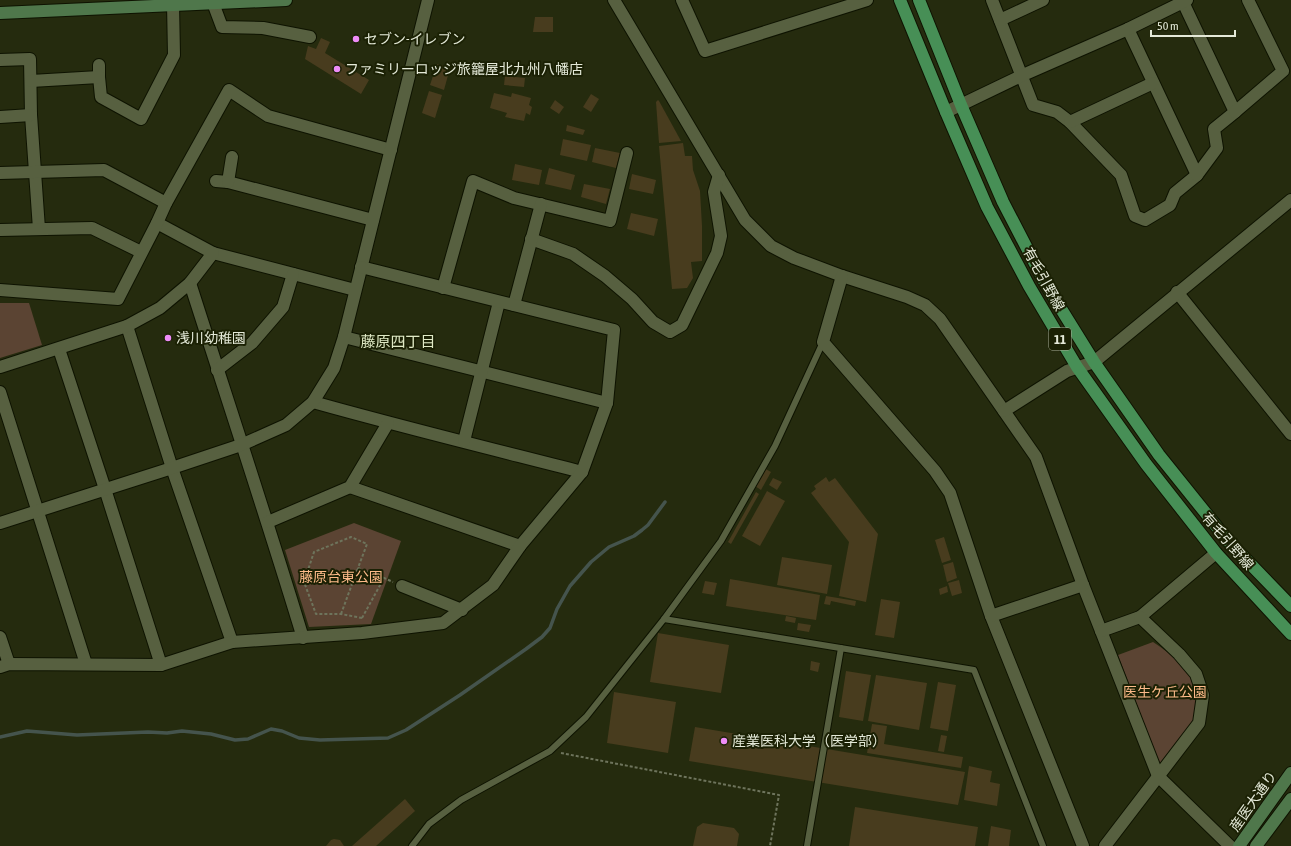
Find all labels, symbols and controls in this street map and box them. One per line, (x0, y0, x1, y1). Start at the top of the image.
scale bar (1151, 12, 1235, 38)
text: 50 m (1157, 19, 1179, 33)
place label: セブン-イレブン (364, 31, 466, 47)
marker: セブン-イレブン (351, 34, 361, 44)
place label: ファミリーロッジ旅籠屋北九州八幡店 (345, 61, 583, 77)
marker: ファミリーロッジ旅籠屋北九州八幡店 (332, 64, 342, 74)
street label: 有毛引野線 (1020, 245, 1068, 313)
road number: 11 (1049, 328, 1071, 350)
place label: 浅川幼稚園 (176, 330, 246, 346)
marker: 浅川幼稚園 (163, 333, 173, 343)
district label: 藤原四丁目 (360, 333, 436, 350)
street label: 有毛引野線 (1199, 509, 1257, 573)
park label: 藤原台東公園 (299, 569, 383, 585)
park label: 医生ケ丘公園 (1123, 684, 1207, 700)
place label: 産業医科大学（医学部） (732, 733, 886, 749)
marker: 産業医科大学（医学部） (719, 736, 729, 746)
street label: 産医大通り (1226, 768, 1280, 834)

